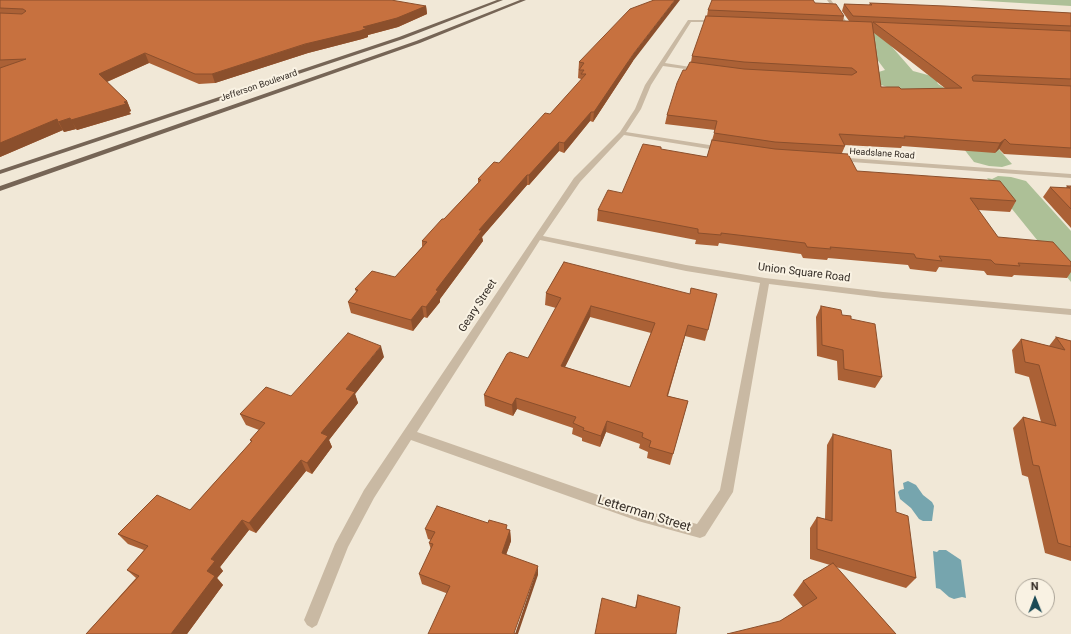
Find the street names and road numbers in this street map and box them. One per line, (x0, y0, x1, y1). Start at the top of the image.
street label: Jefferson Boulevard (219, 68, 299, 104)
street label: Headslane Road (849, 146, 915, 162)
street label: Union Square Road (757, 261, 851, 285)
street label: Geary Street (456, 277, 500, 335)
street label: Letterman Street (595, 492, 693, 536)

